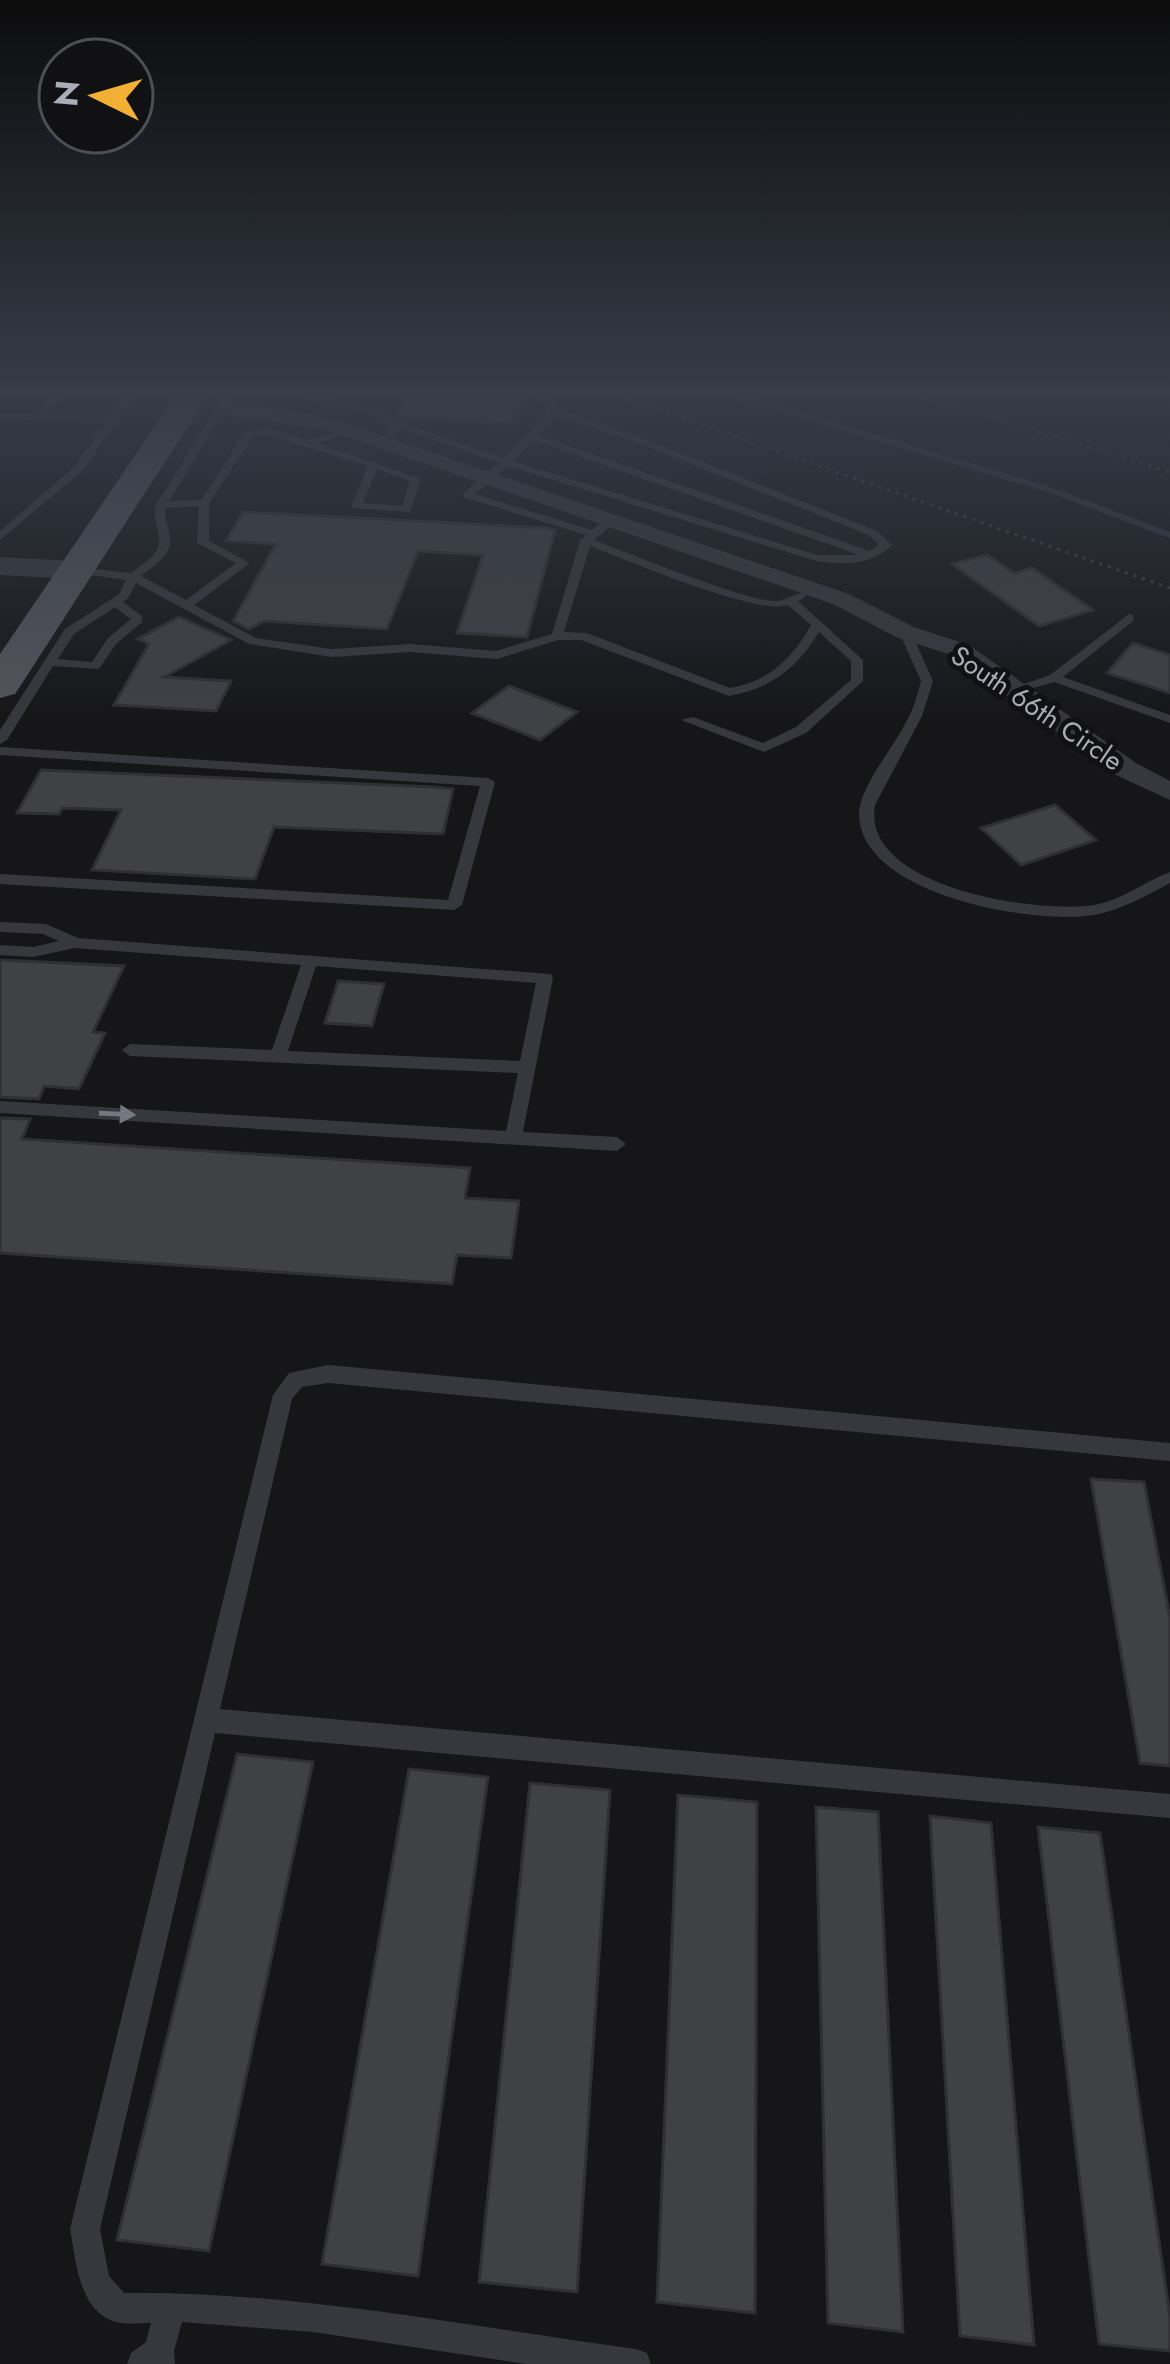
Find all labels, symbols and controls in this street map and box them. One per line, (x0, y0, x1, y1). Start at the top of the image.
north arrow (36, 36, 156, 156)
text: N (42, 78, 91, 109)
street label: South 66th Circle (943, 636, 1131, 780)
one-way arrow (99, 1104, 136, 1123)

